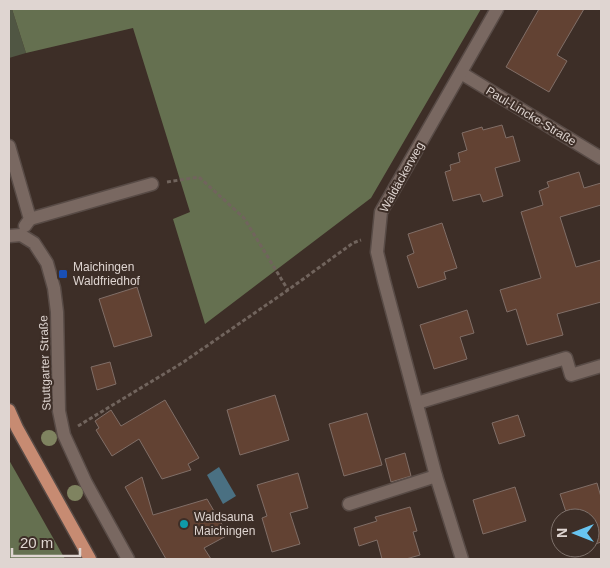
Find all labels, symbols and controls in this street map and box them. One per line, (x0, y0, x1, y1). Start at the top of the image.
street label: Paul-Lincke-Straße (483, 84, 579, 149)
street label: Waldäckerweg (377, 139, 427, 215)
place label: Maichingen Waldfriedhof (73, 260, 141, 288)
marker: Maichingen Waldfriedhof (57, 268, 69, 280)
street label: Stuttgarter Straße (36, 315, 54, 411)
north arrow (550, 508, 600, 558)
place label: Waldsauna Maichingen (194, 510, 255, 538)
marker: Waldsauna Maichingen (178, 518, 190, 530)
scale bar (12, 526, 80, 558)
text: N (554, 528, 570, 538)
text: 20 m (20, 534, 53, 551)

